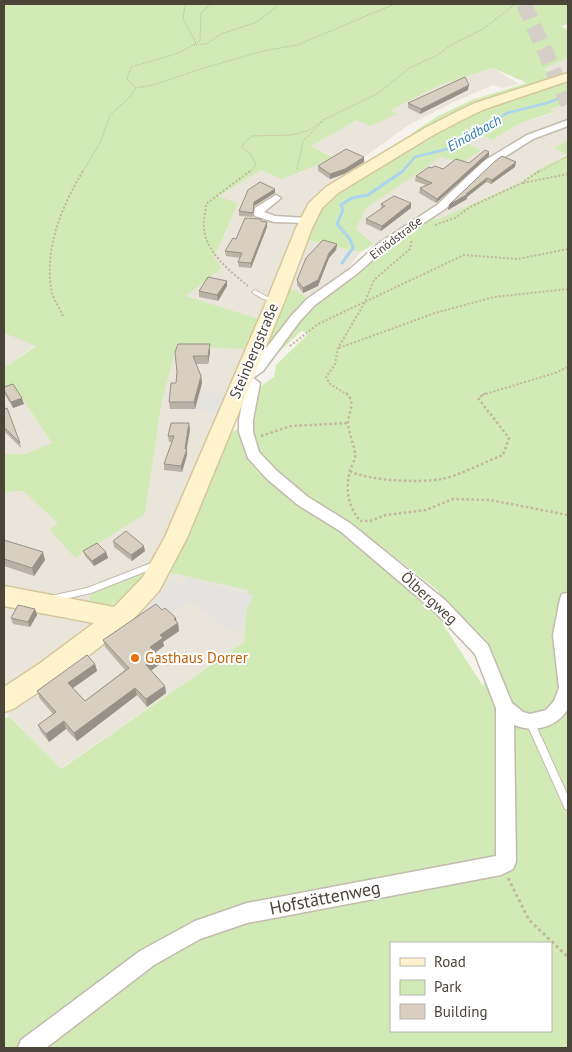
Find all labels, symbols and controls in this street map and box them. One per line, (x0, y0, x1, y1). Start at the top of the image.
water label: Einödbach (444, 111, 504, 155)
street label: Einödstraße (367, 213, 425, 262)
street label: Steinbergstraße (225, 300, 282, 401)
street label: Ölbergweg (397, 567, 462, 628)
place label: Gasthaus Dorrer (145, 648, 248, 667)
marker: Gasthaus Dorrer (129, 652, 141, 664)
street label: Hofstättenweg (267, 875, 382, 920)
legend (390, 942, 552, 1032)
text: Road (434, 952, 466, 971)
text: Park (434, 977, 462, 996)
text: Building (434, 1002, 488, 1021)

